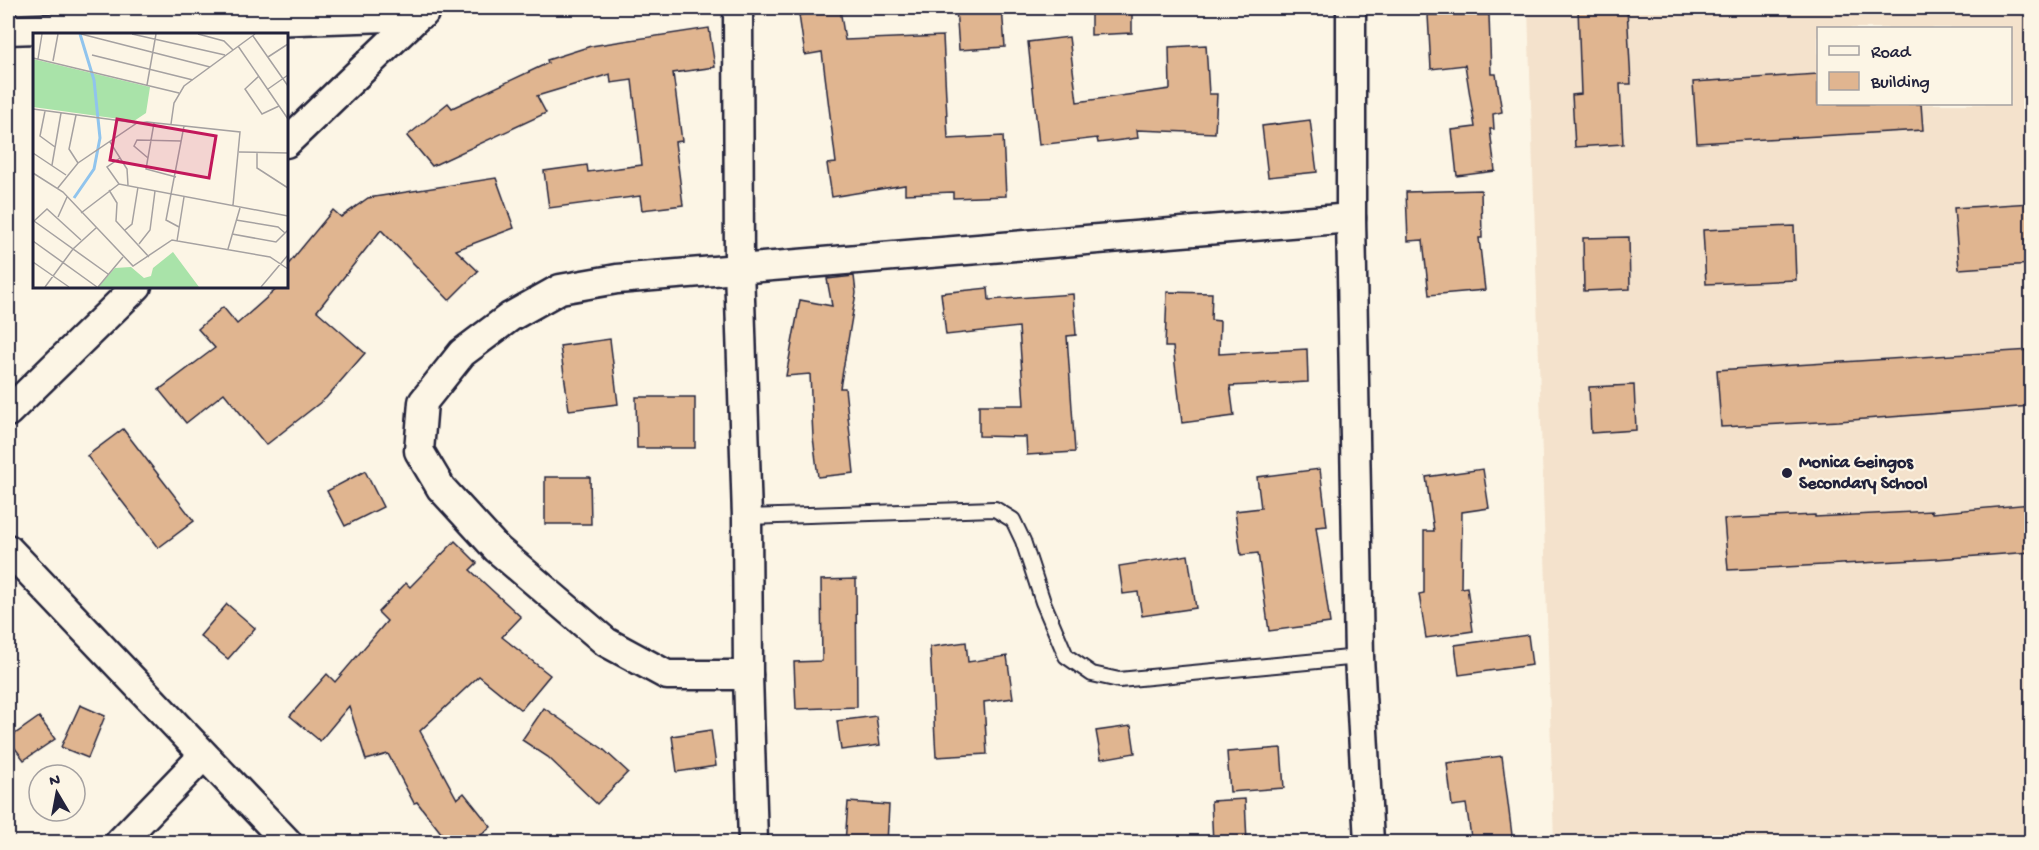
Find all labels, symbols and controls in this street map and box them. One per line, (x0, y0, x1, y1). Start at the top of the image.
legend (1817, 27, 2012, 105)
inset map (33, 33, 288, 288)
text: Road (1871, 43, 1912, 64)
text: Building (1870, 73, 1930, 94)
place label: Monica Geingos Secondary School (1799, 453, 1928, 495)
marker: Monica Geingos Secondary School (1780, 466, 1794, 480)
north arrow (27, 763, 87, 823)
text: N (48, 771, 62, 792)

